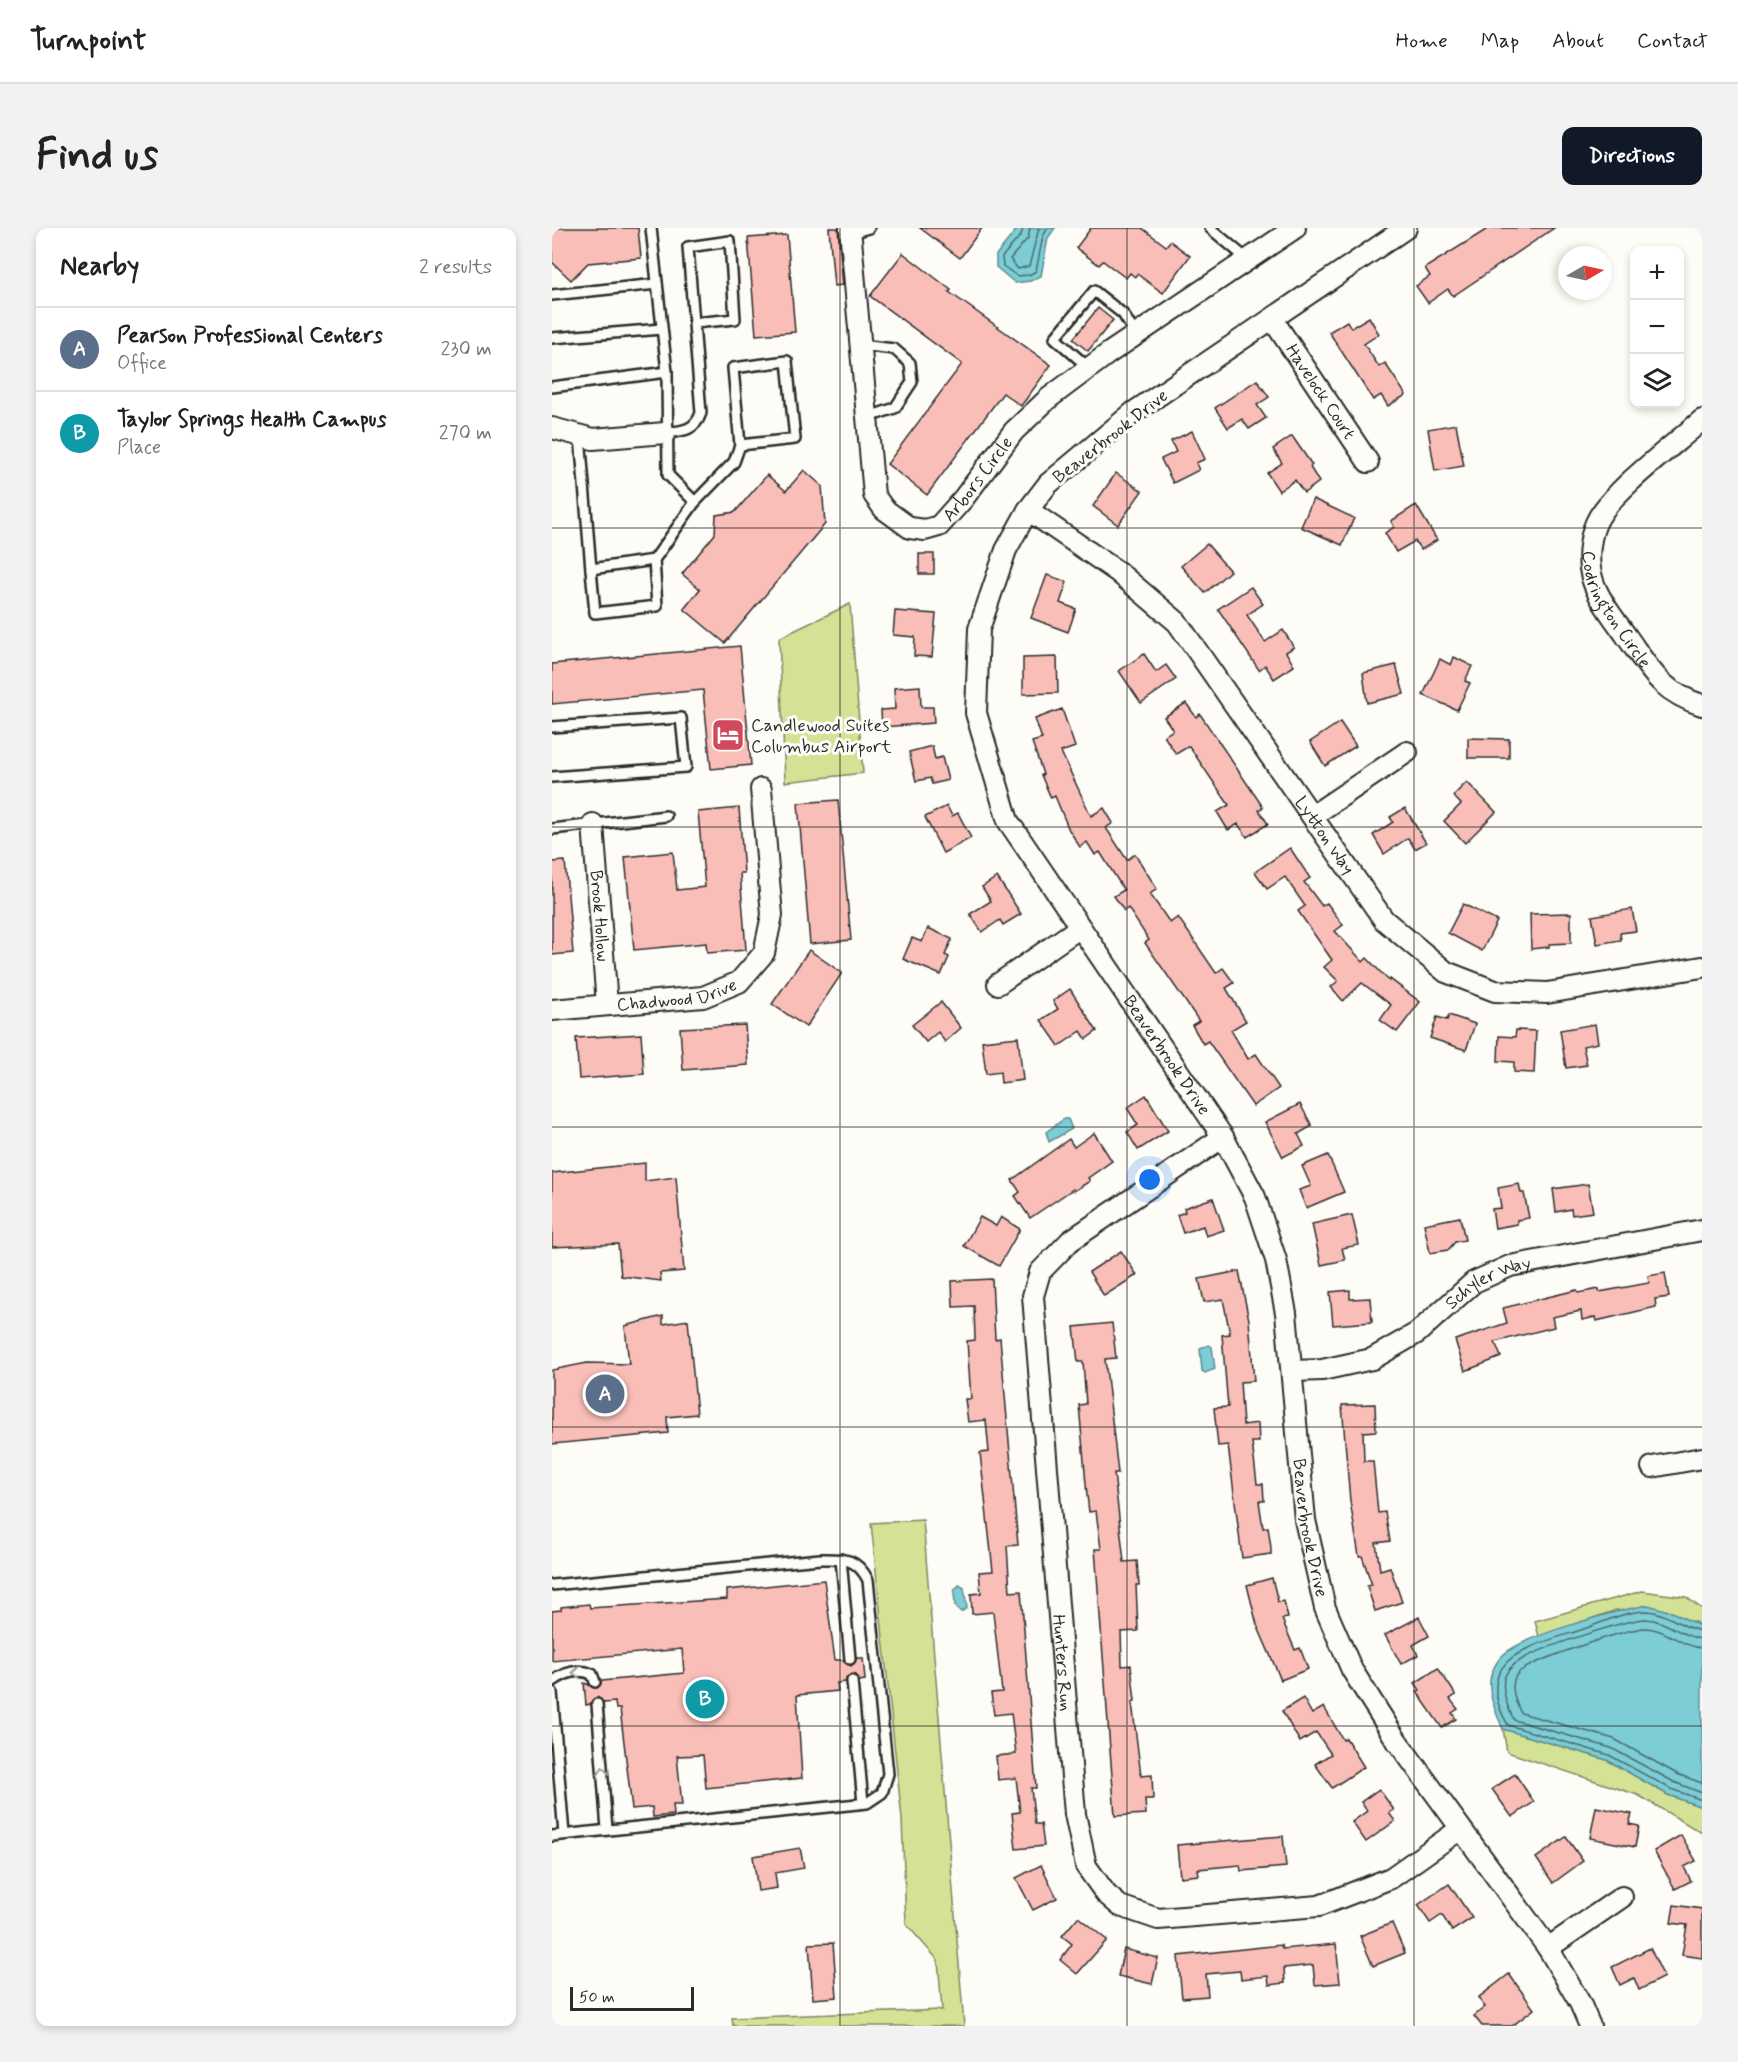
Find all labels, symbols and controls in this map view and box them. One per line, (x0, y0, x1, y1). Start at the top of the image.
text: Turnpoint (30, 23, 146, 60)
text: Home (1396, 27, 1448, 55)
text: Map (1481, 27, 1519, 55)
text: About (1552, 27, 1604, 55)
text: Contact (1637, 27, 1708, 55)
button: Directions (1562, 127, 1702, 185)
text: Find us (36, 129, 158, 184)
north arrow (1558, 246, 1612, 300)
map controls (1630, 246, 1684, 408)
button: + (1630, 246, 1684, 300)
text: Nearby (60, 250, 139, 284)
text: 2 results (419, 254, 492, 281)
button: − (1630, 300, 1684, 354)
text: Pearson Professional Centers (117, 322, 383, 350)
text: A (73, 336, 86, 363)
text: 230 m (440, 336, 492, 363)
street label: Havelock Court (1279, 340, 1361, 445)
text: Office (117, 350, 167, 377)
button: layers (1630, 354, 1684, 408)
street label: Beaverbrook Drive (1048, 384, 1173, 489)
text: Taylor Springs Health Campus (117, 406, 386, 434)
text: B (73, 420, 86, 447)
text: 270 m (439, 420, 492, 447)
street label: Arbors Circle (937, 432, 1019, 527)
text: Place (117, 434, 161, 461)
street label: Codrington Circle (1576, 551, 1656, 673)
place label: Candlewood Suites Columbus Airport (751, 714, 892, 759)
hotel icon: Candlewood Suites Columbus Airport (710, 717, 746, 753)
street label: Lytton Way (1289, 792, 1360, 879)
street label: Brook Hollow (584, 869, 615, 963)
street label: Chadwood Drive (616, 973, 741, 1017)
street label: Beaverbrook Drive (1117, 991, 1216, 1120)
your location (1135, 1165, 1164, 1194)
street label: Schyler Way (1440, 1251, 1533, 1315)
pin: A (586, 1372, 624, 1416)
street label: Beaverbrook Drive (1286, 1458, 1333, 1599)
street label: Hunters Run (1046, 1613, 1078, 1712)
one-way arrow (571, 1666, 580, 1679)
pin: B (686, 1676, 724, 1722)
one-way arrow (596, 1767, 609, 1776)
scale bar (570, 1984, 694, 2012)
text: 50 m (579, 1987, 615, 2008)

